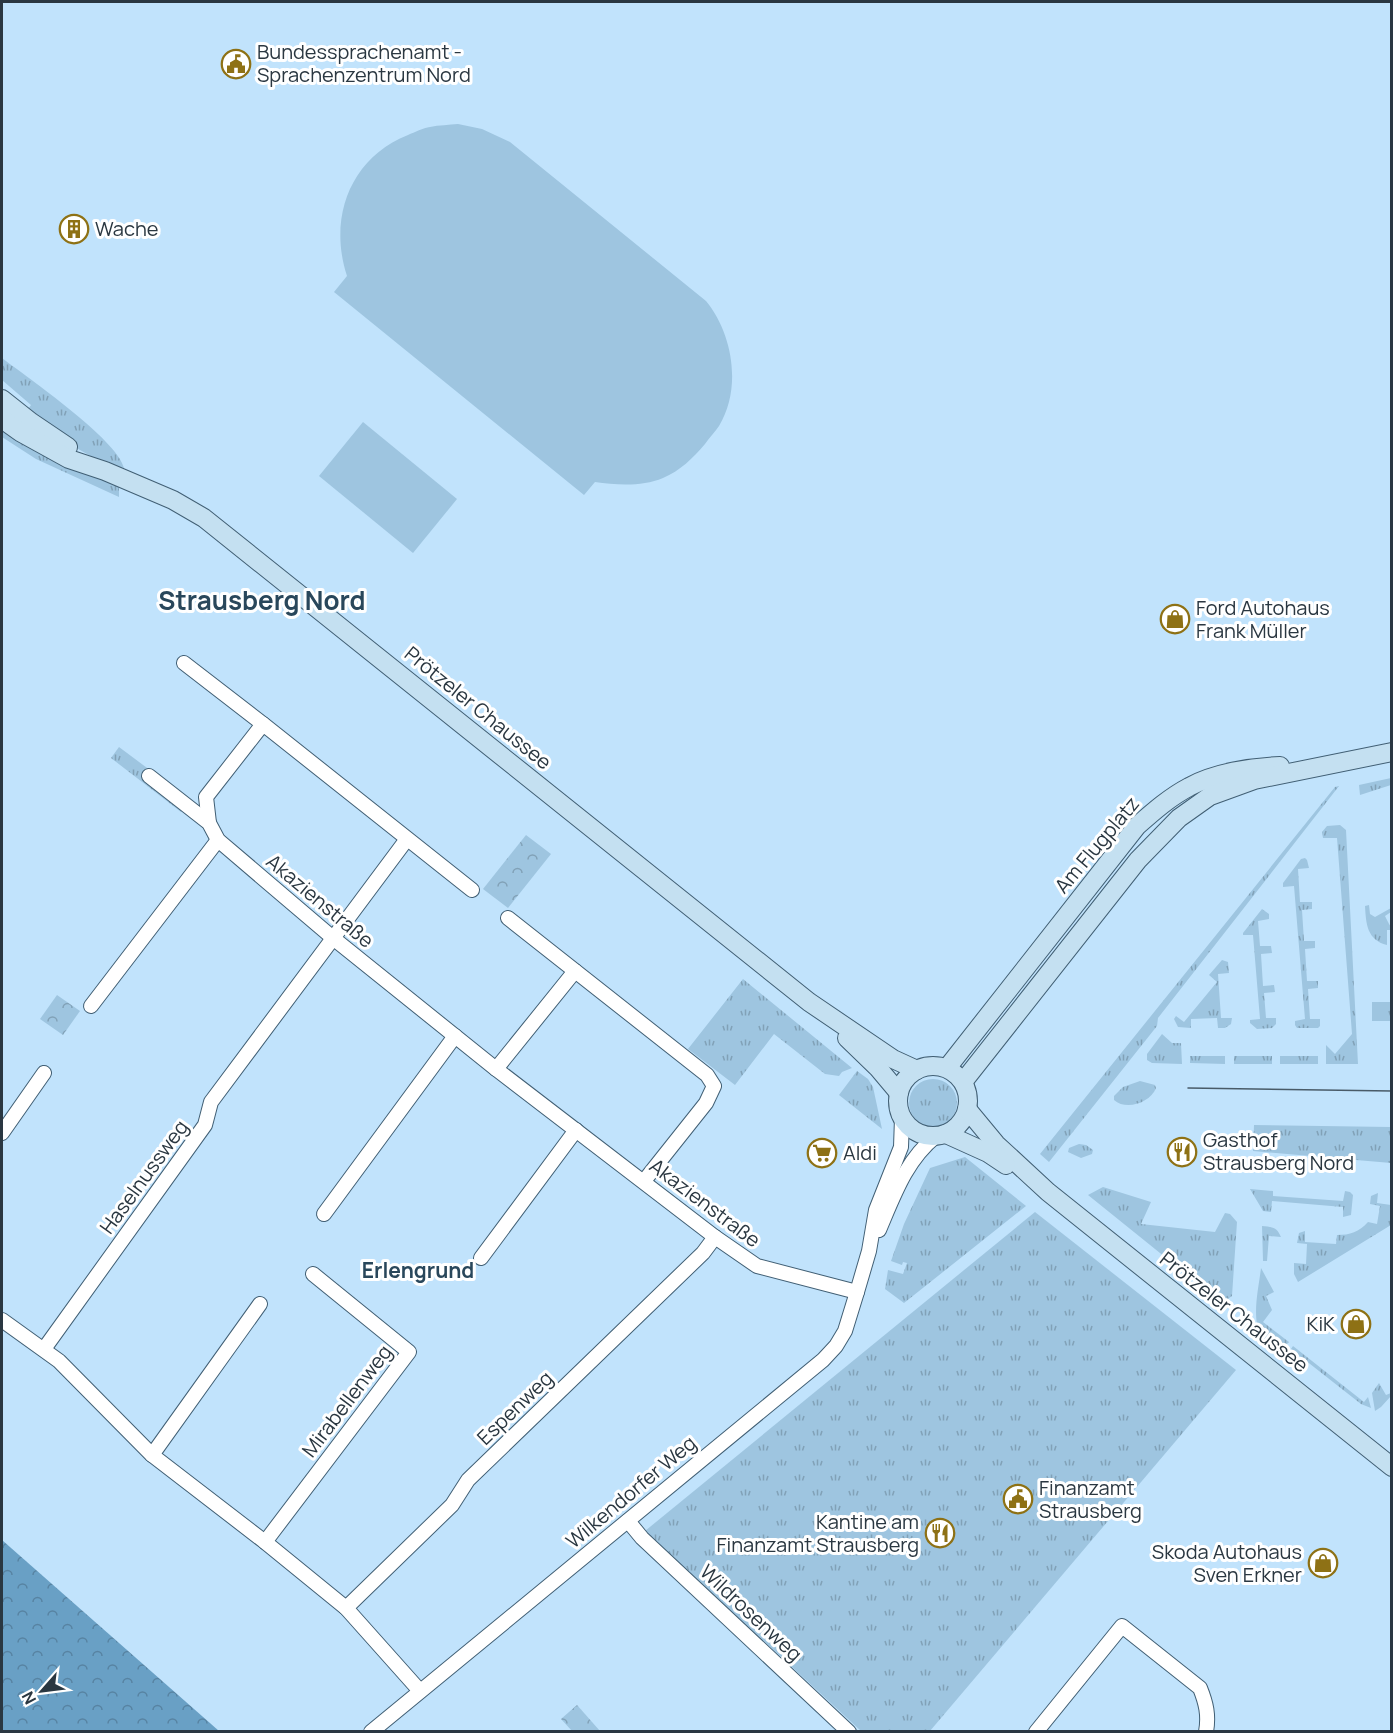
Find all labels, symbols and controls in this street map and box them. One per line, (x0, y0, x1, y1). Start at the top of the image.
place label: Bundessprachenamt - Sprachenzentrum Nord (257, 38, 471, 88)
public building icon: Bundessprachenamt - Sprachenzentrum Nord (220, 48, 252, 80)
building icon: Wache (58, 213, 90, 245)
place label: Wache (95, 215, 159, 242)
district label: Strausberg Nord (158, 582, 366, 618)
place label: Ford Autohaus Frank Müller (1196, 594, 1330, 644)
shop icon: Ford Autohaus Frank Müller (1159, 603, 1191, 635)
street label: Prötzeler Chaussee (399, 640, 557, 775)
street label: Am Flugplatz (1048, 791, 1145, 899)
street label: Akazienstraße (261, 848, 380, 953)
street label: Haselnussweg (93, 1114, 194, 1239)
place label: Gasthof Strausberg Nord (1203, 1126, 1354, 1176)
restaurant icon: Gasthof Strausberg Nord (1166, 1136, 1198, 1168)
supermarket icon: Aldi (806, 1137, 838, 1169)
place label: Aldi (843, 1139, 877, 1166)
street label: Akazienstraße (644, 1152, 766, 1253)
street label: Prötzeler Chaussee (1154, 1245, 1314, 1378)
district label: Erlengrund (362, 1256, 474, 1284)
shop icon: KiK (1340, 1308, 1372, 1340)
place label: KiK (1307, 1310, 1335, 1337)
street label: Mirabellenweg (295, 1339, 398, 1462)
street label: Espenweg (471, 1365, 558, 1451)
street label: Wilkendorfer Weg (560, 1429, 701, 1554)
place label: Finanzamt Strausberg (1039, 1474, 1142, 1524)
public building icon: Finanzamt Strausberg (1002, 1483, 1034, 1515)
place label: Kantine am Finanzamt Strausberg (717, 1508, 919, 1558)
restaurant icon: Kantine am Finanzamt Strausberg (924, 1517, 956, 1549)
place label: Skoda Autohaus Sven Erkner (1152, 1538, 1302, 1588)
shop icon: Skoda Autohaus Sven Erkner (1307, 1547, 1339, 1579)
street label: Wildrosenweg (694, 1558, 808, 1667)
north arrow (12, 1661, 72, 1721)
text: N (16, 1688, 41, 1708)

